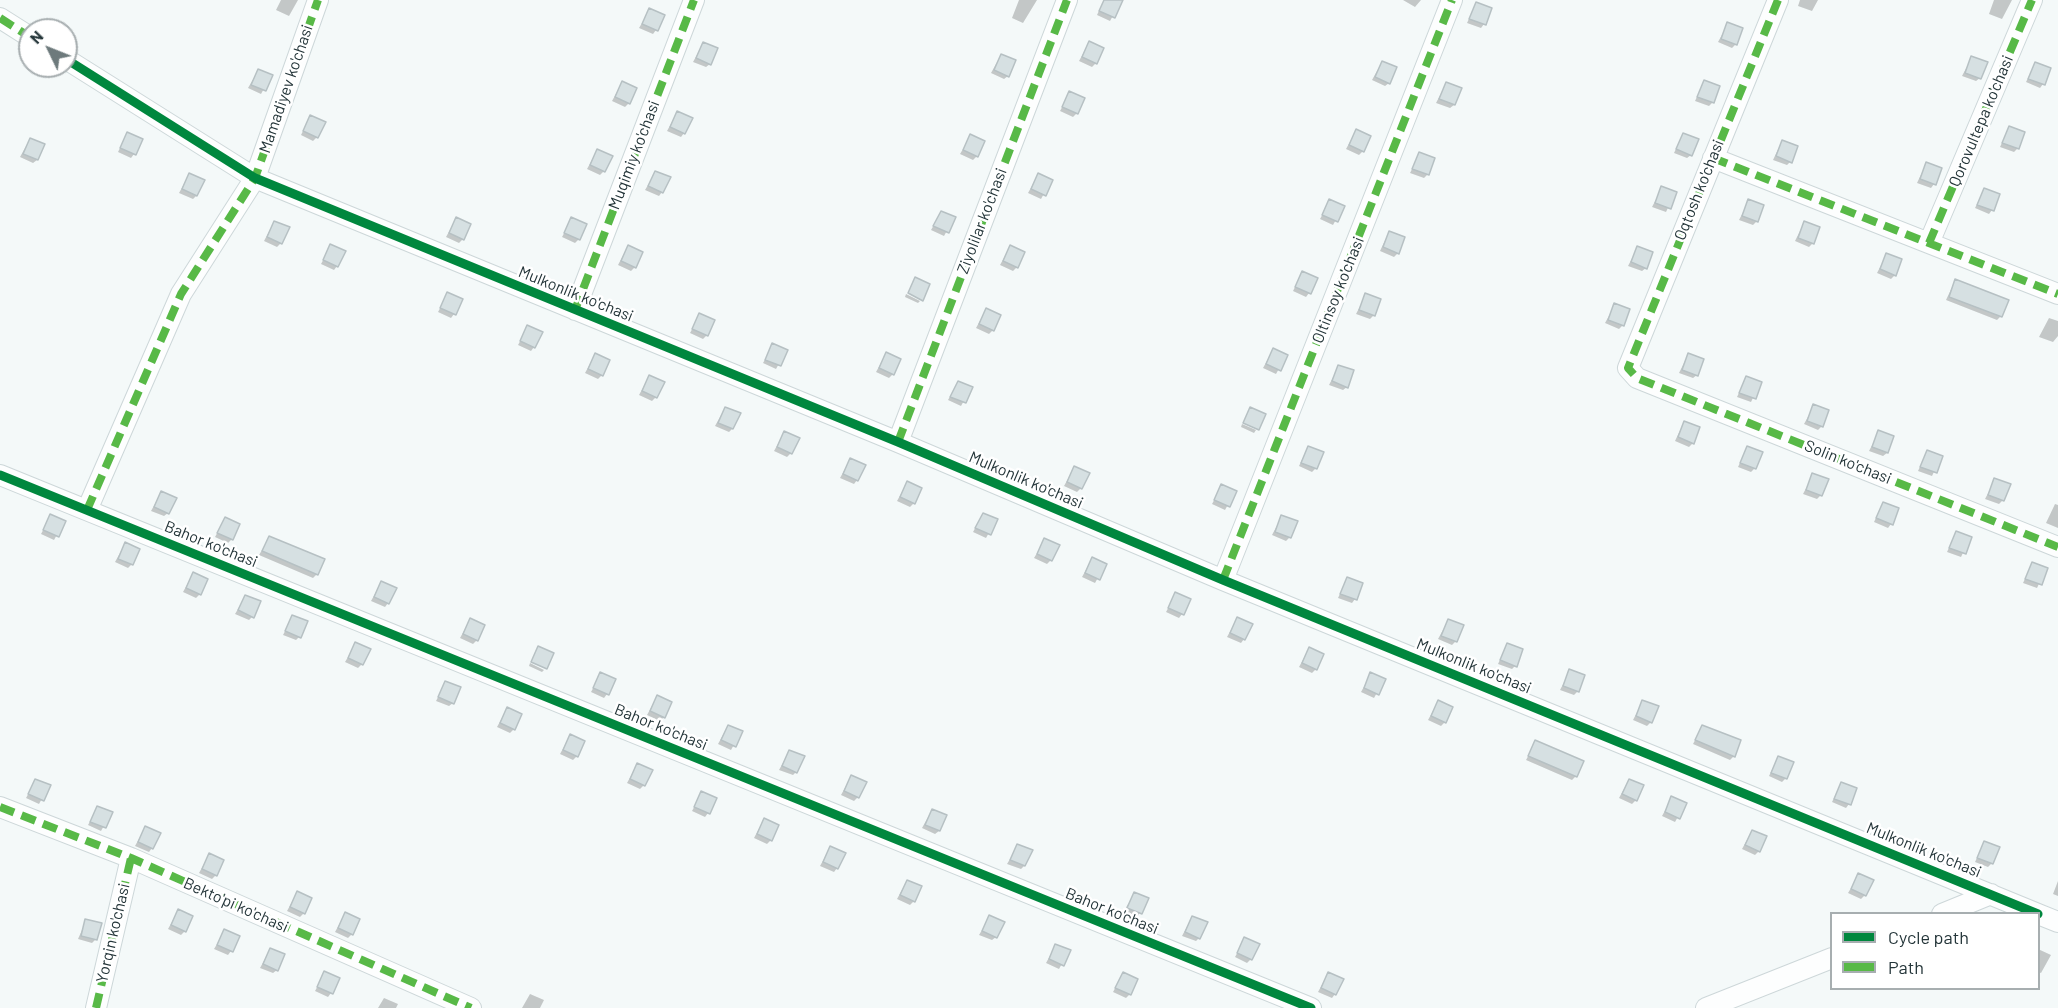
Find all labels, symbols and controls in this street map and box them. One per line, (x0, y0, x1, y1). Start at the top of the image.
north arrow (18, 18, 78, 78)
street label: Mamadiyev ko'chasi (255, 22, 317, 156)
text: N (25, 26, 47, 47)
street label: Qorovultepa ko'chasi (1945, 52, 2017, 190)
street label: Muqimiy ko'chasi (604, 98, 664, 212)
street label: Oqtosh ko'chasi (1670, 137, 1728, 243)
street label: Ziyolilar ko'chasi (953, 165, 1011, 277)
street label: Oltinsoy ko'chasi (1308, 234, 1368, 346)
street label: Mulkonlik ko'chasi (516, 262, 636, 326)
street label: Solin ko'chasi (1802, 436, 1894, 488)
street label: Mulkonlik ko'chasi (966, 447, 1086, 513)
street label: Bahor ko'chasi (162, 517, 260, 571)
street label: Mulkonlik ko'chasi (1414, 634, 1534, 698)
street label: Bahor ko'chasi (612, 700, 710, 754)
street label: Mulkonlik ko'chasi (1864, 818, 1984, 882)
street label: Bekto'pi ko'chasi (180, 873, 292, 937)
street label: Yorqin ko'chasi (92, 881, 134, 985)
street label: Bahor ko'chasi (1063, 884, 1161, 938)
legend (1830, 912, 2040, 990)
text: Cycle path (1888, 926, 1969, 948)
text: Path (1888, 956, 1924, 978)

